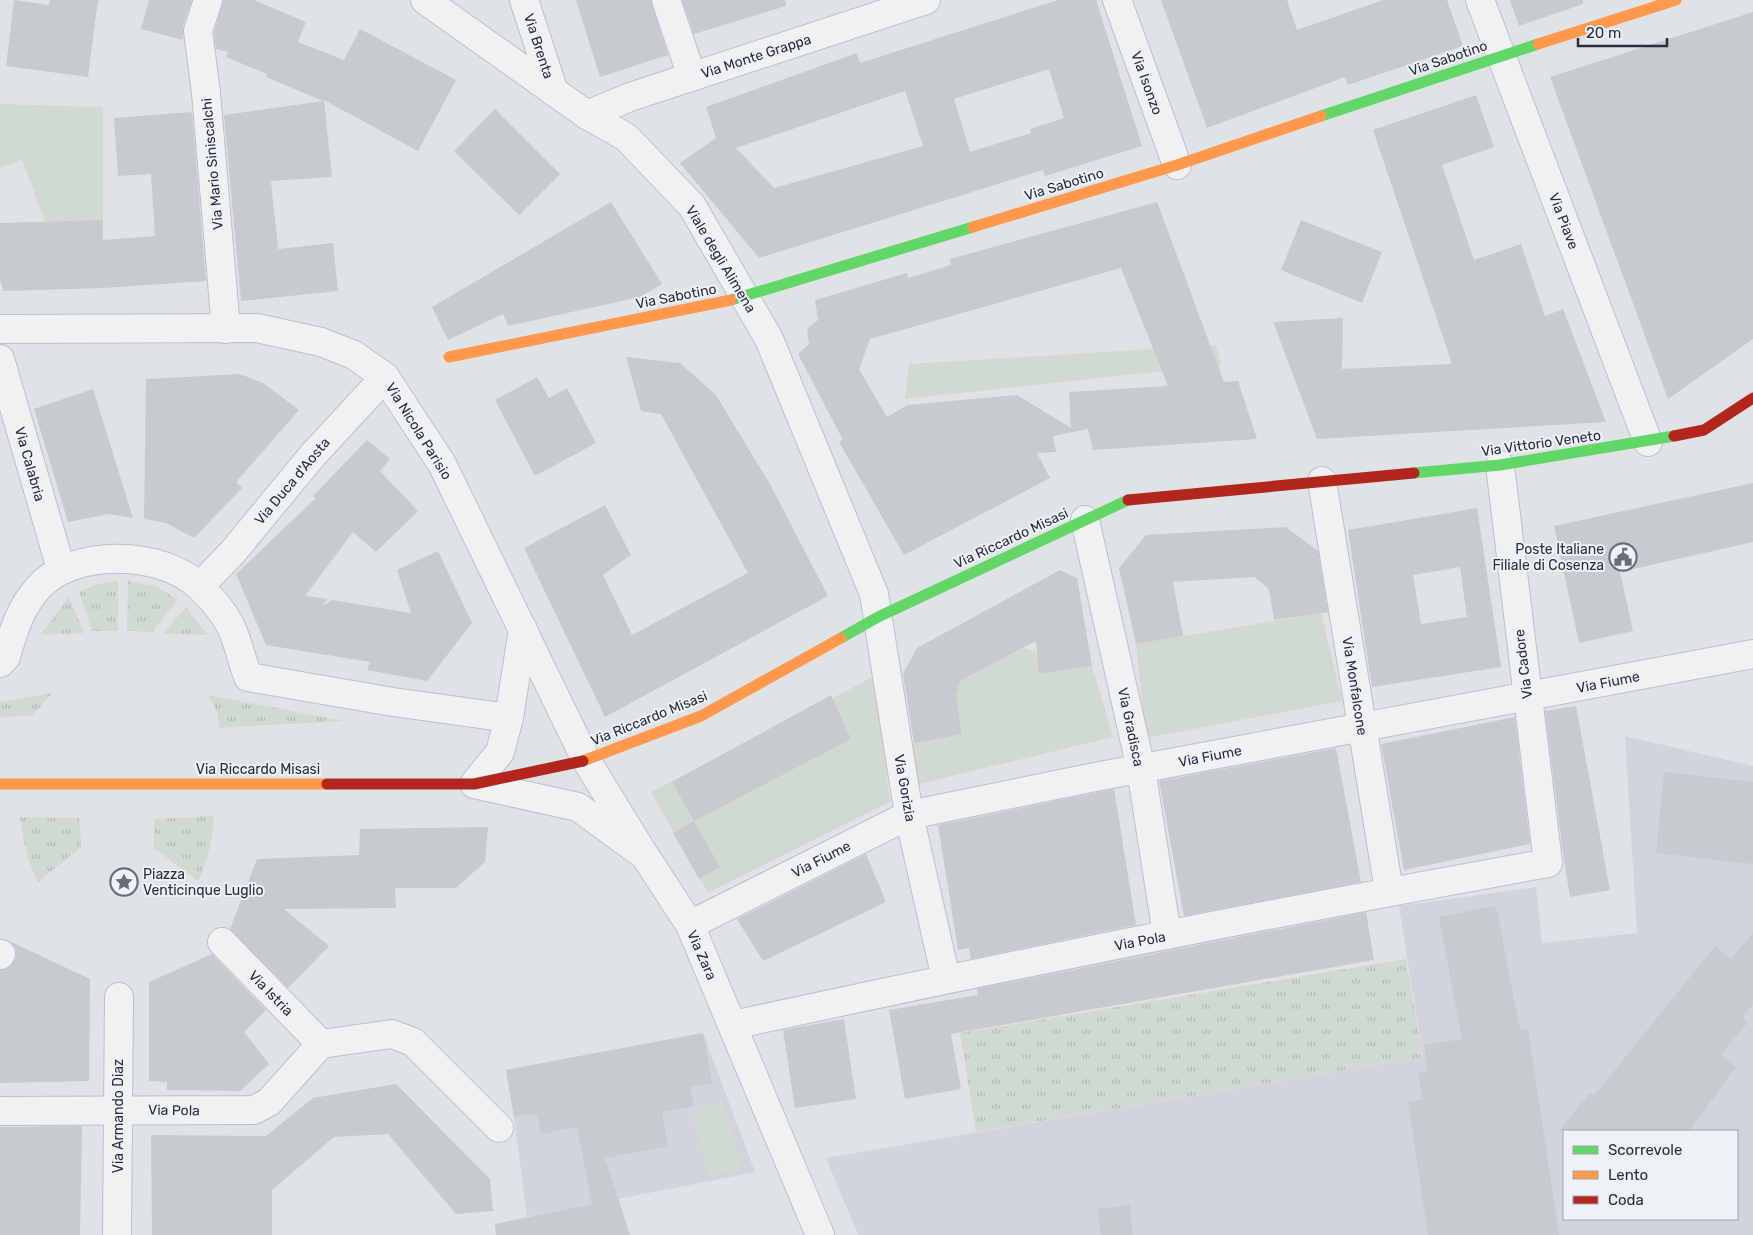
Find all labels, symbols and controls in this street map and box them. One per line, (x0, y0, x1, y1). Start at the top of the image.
street label: Via Brenta (520, 11, 557, 81)
scale bar (1578, 15, 1667, 47)
text: 20 m (1586, 24, 1621, 42)
street label: Via Monte Grappa (699, 31, 813, 82)
street label: Via Sabotino (1407, 37, 1490, 80)
street label: Via Isonzo (1127, 49, 1166, 117)
street label: Via Mario Siniscalchi (198, 97, 227, 231)
street label: Via Sabotino (1023, 164, 1106, 205)
street label: Via Piave (1545, 191, 1582, 252)
street label: Viale degli Alimena (682, 203, 759, 316)
street label: Via Sabotino (634, 280, 718, 313)
street label: Via Nicola Parisio (382, 380, 455, 483)
street label: Via Calabria (11, 425, 48, 503)
street label: Via Vittorio Veneto (1480, 427, 1602, 460)
street label: Via Duca d'Aosta (251, 434, 334, 528)
street label: Via Riccardo Misasi (951, 504, 1071, 572)
place label: Poste Italiane Filiale di Cosenza (1492, 541, 1604, 574)
public building icon: Poste Italiane Filiale di Cosenza (1608, 542, 1638, 572)
street label: Via Cadore (1511, 628, 1536, 700)
street label: Via Monfalcone (1338, 636, 1371, 737)
street label: Via Fiume (1575, 668, 1641, 697)
street label: Via Gradisca (1114, 686, 1147, 768)
street label: Via Riccardo Misasi (588, 687, 710, 750)
street label: Via Fiume (1177, 742, 1243, 771)
street label: Via Gorizia (890, 753, 919, 823)
street label: Via Riccardo Misasi (196, 761, 320, 778)
street label: Via Fiume (789, 837, 854, 882)
place label: Piazza Venticinque Luglio (143, 866, 263, 899)
place icon: Piazza Venticinque Luglio (109, 867, 139, 897)
street label: Via Zara (683, 928, 720, 983)
street label: Via Pola (1113, 928, 1167, 955)
street label: Via Istria (245, 967, 296, 1020)
street label: Via Armando Diaz (110, 1059, 127, 1173)
street label: Via Pola (148, 1102, 200, 1119)
legend (1563, 1130, 1738, 1220)
text: Scorrevole (1608, 1141, 1682, 1159)
text: Lento (1608, 1166, 1648, 1184)
text: Coda (1608, 1191, 1644, 1209)

